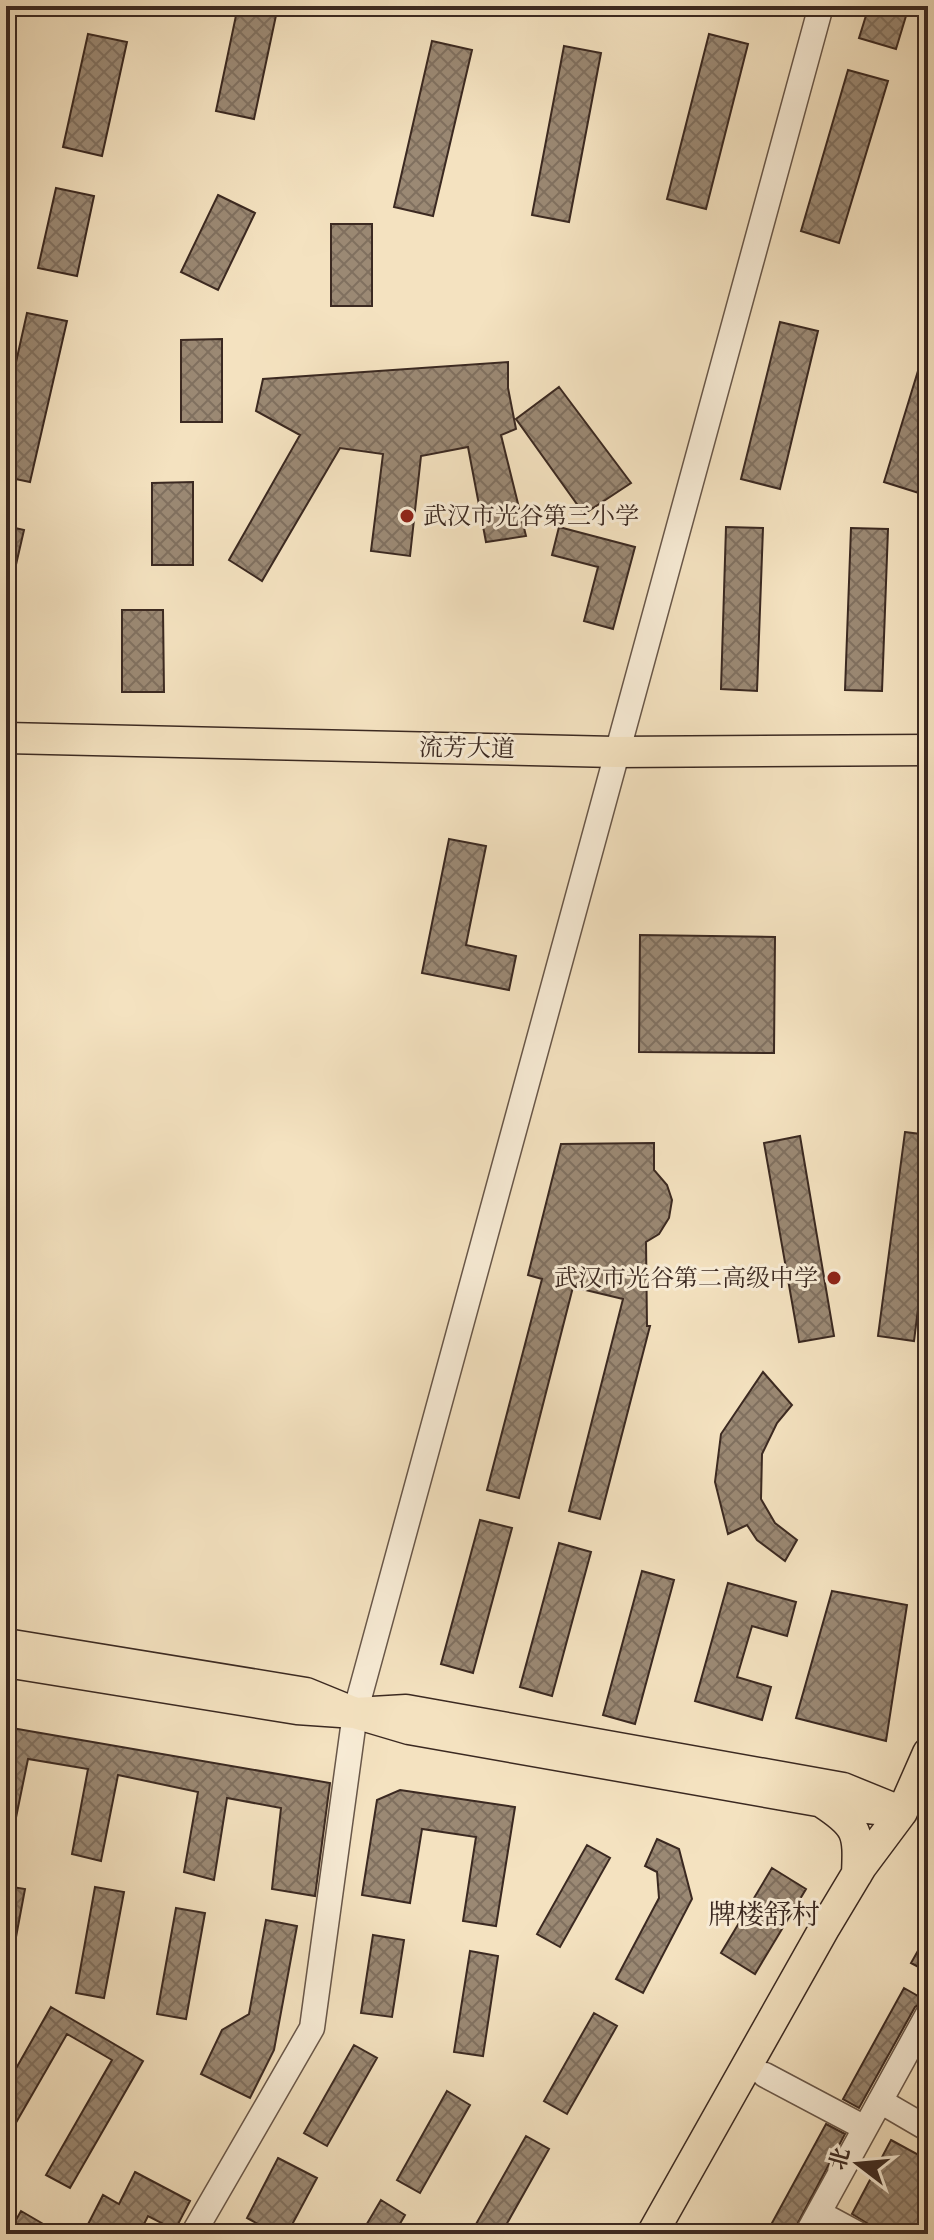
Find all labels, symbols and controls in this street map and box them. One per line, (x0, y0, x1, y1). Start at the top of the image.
place label: 武汉市光谷第三小学 (423, 501, 639, 531)
marker: 武汉市光谷第三小学 (398, 507, 416, 525)
street label: 流芳大道 (419, 732, 515, 764)
place label: 武汉市光谷第二高级中学 (554, 1263, 818, 1293)
marker: 武汉市光谷第二高级中学 (825, 1269, 843, 1287)
district label: 牌楼舒村 (708, 1897, 820, 1932)
north arrow (818, 2124, 898, 2204)
text: 北 (823, 2144, 855, 2173)

